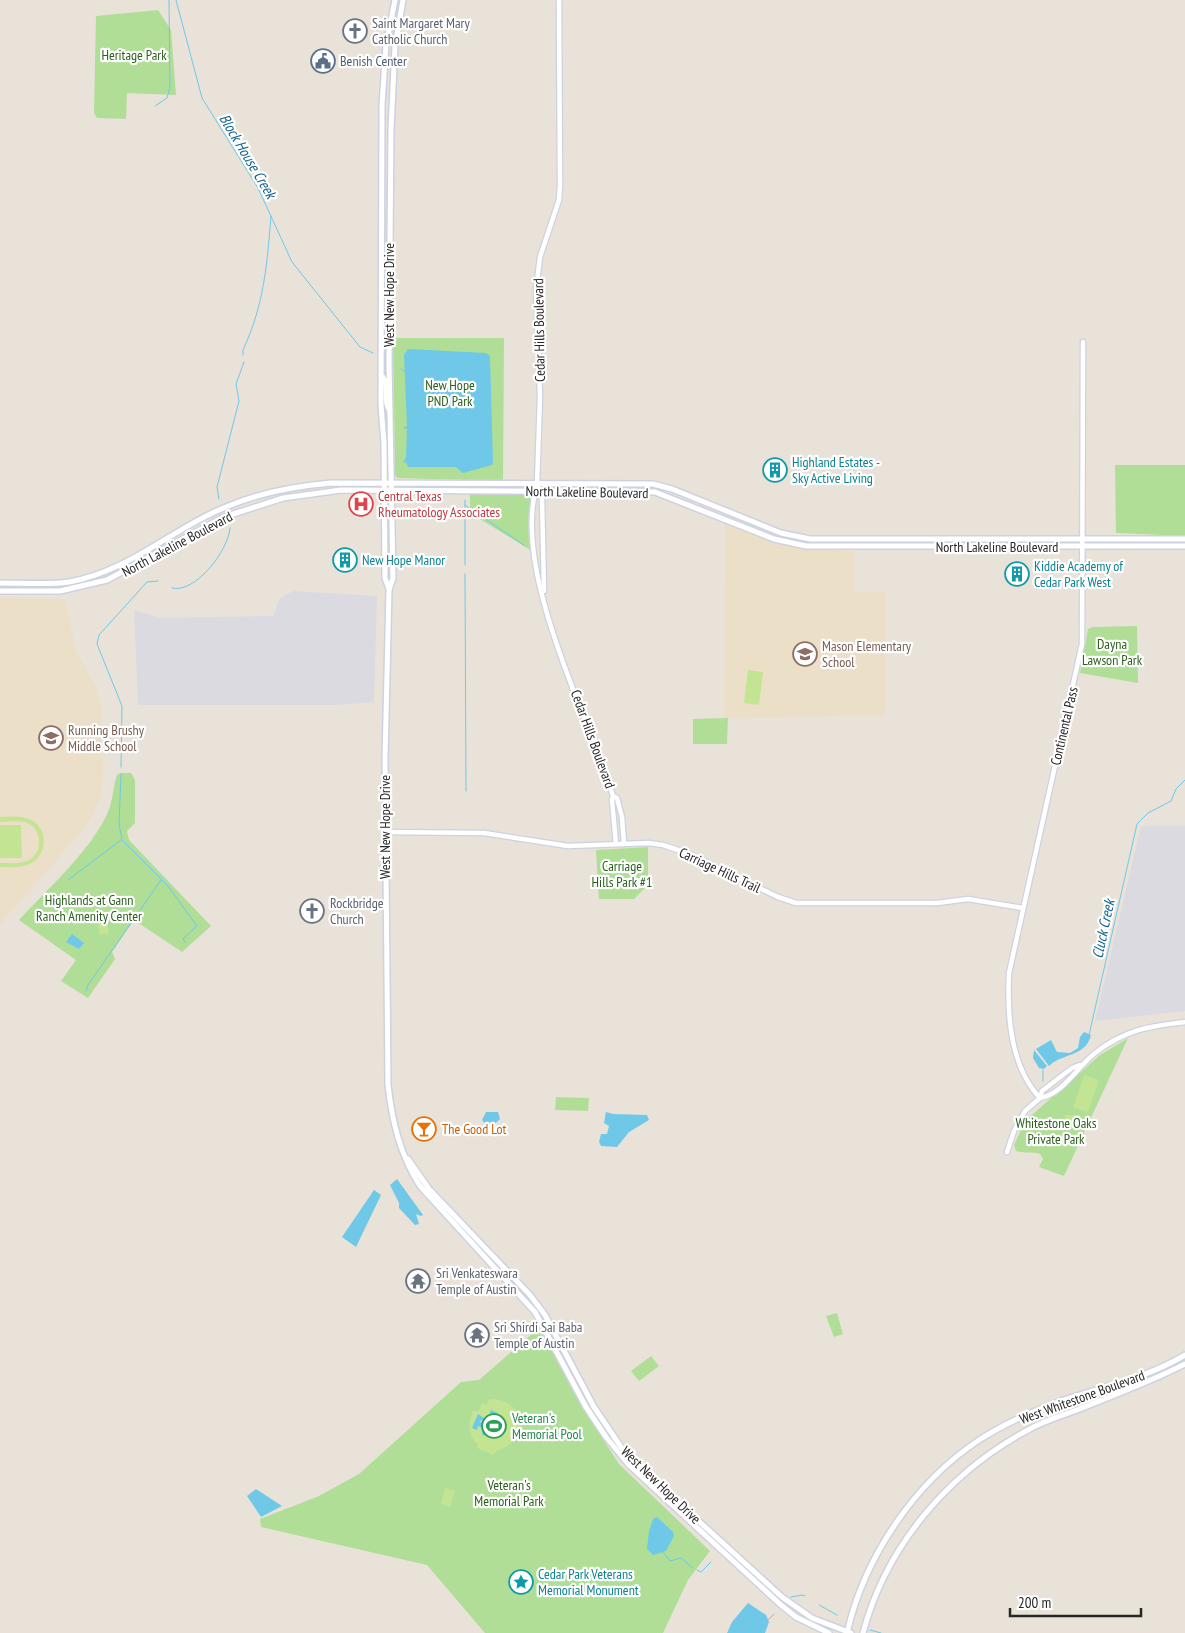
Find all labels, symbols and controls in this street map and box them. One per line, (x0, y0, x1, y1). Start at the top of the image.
place label: Saint Margaret Mary Catholic Church (372, 14, 470, 48)
church icon: Saint Margaret Mary Catholic Church (342, 18, 368, 44)
park label: Heritage Park (101, 46, 167, 64)
public building icon: Benish Center (310, 48, 336, 74)
place label: Benish Center (340, 52, 407, 70)
water label: Block House Creek (215, 110, 282, 204)
street label: West New Hope Drive (380, 243, 398, 347)
street label: Cedar Hills Boulevard (529, 278, 549, 382)
park label: New Hope PND Park (425, 376, 475, 410)
place label: Highland Estates - Sky Active Living (792, 453, 880, 487)
building icon: Highland Estates - Sky Active Living (762, 457, 788, 483)
street label: North Lakeline Boulevard (526, 482, 648, 502)
place label: Central Texas Rheumatology Associates (378, 487, 500, 521)
hospital icon: Central Texas Rheumatology Associates (348, 491, 374, 517)
street label: North Lakeline Boulevard (119, 507, 235, 581)
street label: North Lakeline Boulevard (936, 538, 1058, 556)
building icon: New Hope Manor (332, 547, 358, 573)
place label: New Hope Manor (362, 551, 445, 569)
place label: Kiddie Academy of Cedar Park West (1034, 557, 1123, 591)
building icon: Kiddie Academy of Cedar Park West (1004, 561, 1030, 587)
park label: Dayna Lawson Park (1082, 635, 1143, 669)
place label: Mason Elementary School (822, 637, 912, 671)
school or university icon: Mason Elementary School (792, 641, 818, 667)
street label: Continental Pass (1046, 685, 1082, 767)
street label: Cedar Hills Boulevard (567, 687, 619, 791)
place label: Running Brushy Middle School (68, 721, 145, 755)
school or university icon: Running Brushy Middle School (38, 725, 64, 751)
street label: West New Hope Drive (376, 775, 394, 879)
street label: Carriage Hills Trail (676, 843, 764, 897)
park label: Carriage Hills Park #1 (592, 857, 652, 891)
park label: Highlands at Gann Ranch Amenity Center (36, 891, 142, 925)
place label: Rockbridge Church (330, 894, 384, 928)
water label: Cluck Creek (1087, 896, 1119, 960)
church icon: Rockbridge Church (299, 898, 325, 924)
park label: Whitestone Oaks Private Park (1016, 1114, 1097, 1148)
bar icon: The Good Lot (411, 1116, 437, 1142)
place label: The Good Lot (442, 1120, 506, 1138)
place label: Sri Venkateswara Temple of Austin (436, 1264, 518, 1298)
temple icon: Sri Venkateswara Temple of Austin (405, 1268, 431, 1294)
place label: Sri Shirdi Sai Baba Temple of Austin (494, 1318, 582, 1352)
temple icon: Sri Shirdi Sai Baba Temple of Austin (464, 1322, 490, 1348)
street label: West Whitestone Boulevard (1017, 1366, 1147, 1428)
place label: Veteran's Memorial Pool (511, 1409, 583, 1443)
sports icon: Veteran's Memorial Pool (481, 1413, 507, 1439)
street label: West New Hope Drive (617, 1442, 705, 1528)
park label: Veteran's Memorial Park (474, 1476, 544, 1510)
place label: Cedar Park Veterans Memorial Monument (538, 1565, 639, 1599)
place icon: Cedar Park Veterans Memorial Monument (508, 1569, 534, 1595)
scale bar (1010, 1586, 1141, 1618)
text: 200 m (1018, 1593, 1051, 1612)

